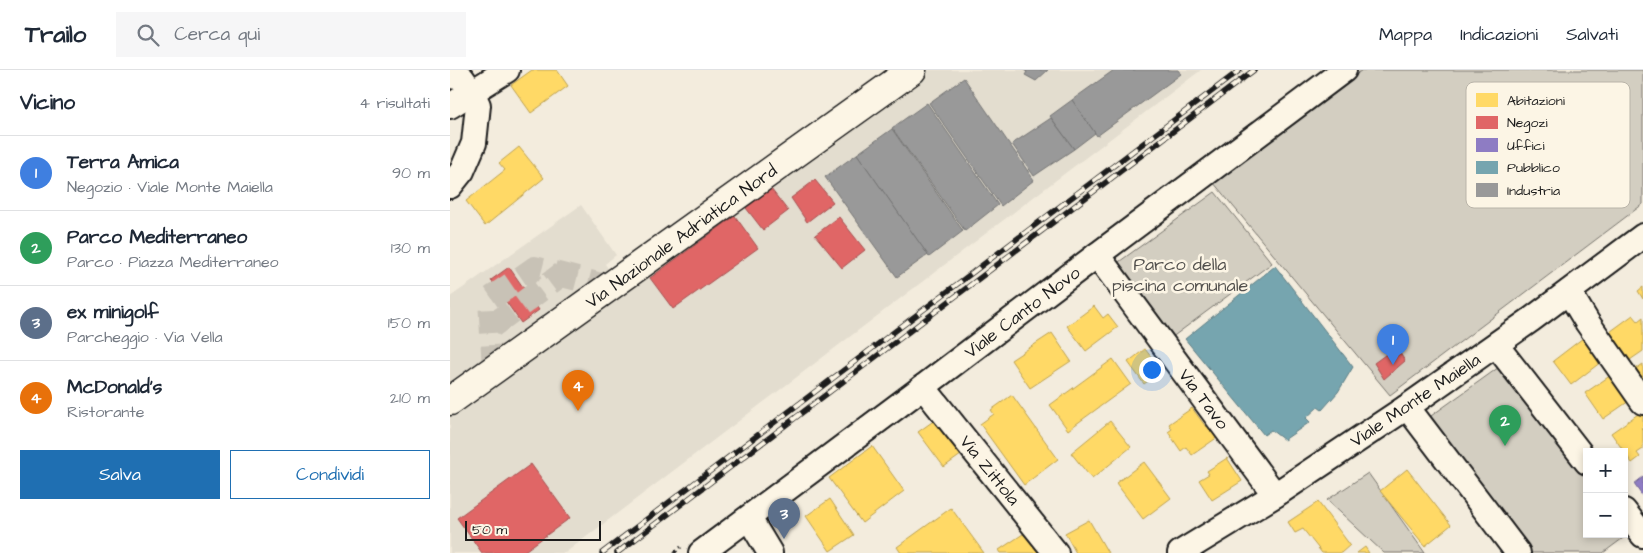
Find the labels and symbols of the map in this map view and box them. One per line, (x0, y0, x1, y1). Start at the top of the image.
legend (1466, 82, 1630, 208)
text: Abitazioni (1507, 91, 1565, 111)
text: Negozi (1507, 113, 1548, 133)
text: Uffici (1507, 136, 1545, 156)
street label: Via Nazionale Adriatica Nord (580, 158, 782, 315)
text: Pubblico (1507, 158, 1560, 178)
text: Industria (1507, 181, 1560, 201)
park label: Parco della piscina comunale (1112, 252, 1249, 298)
street label: Viale Canto Novo (959, 260, 1085, 364)
pin: 1 (1377, 324, 1409, 365)
street label: Viale Monte Maiella (1345, 347, 1485, 453)
your location (1139, 357, 1165, 383)
street label: Via Tavo (1172, 364, 1235, 435)
pin: 4 (562, 370, 594, 411)
pin: 2 (1489, 405, 1521, 446)
street label: Via Zittola (954, 430, 1026, 511)
pin: 3 (768, 498, 800, 539)
scale bar (465, 518, 601, 541)

